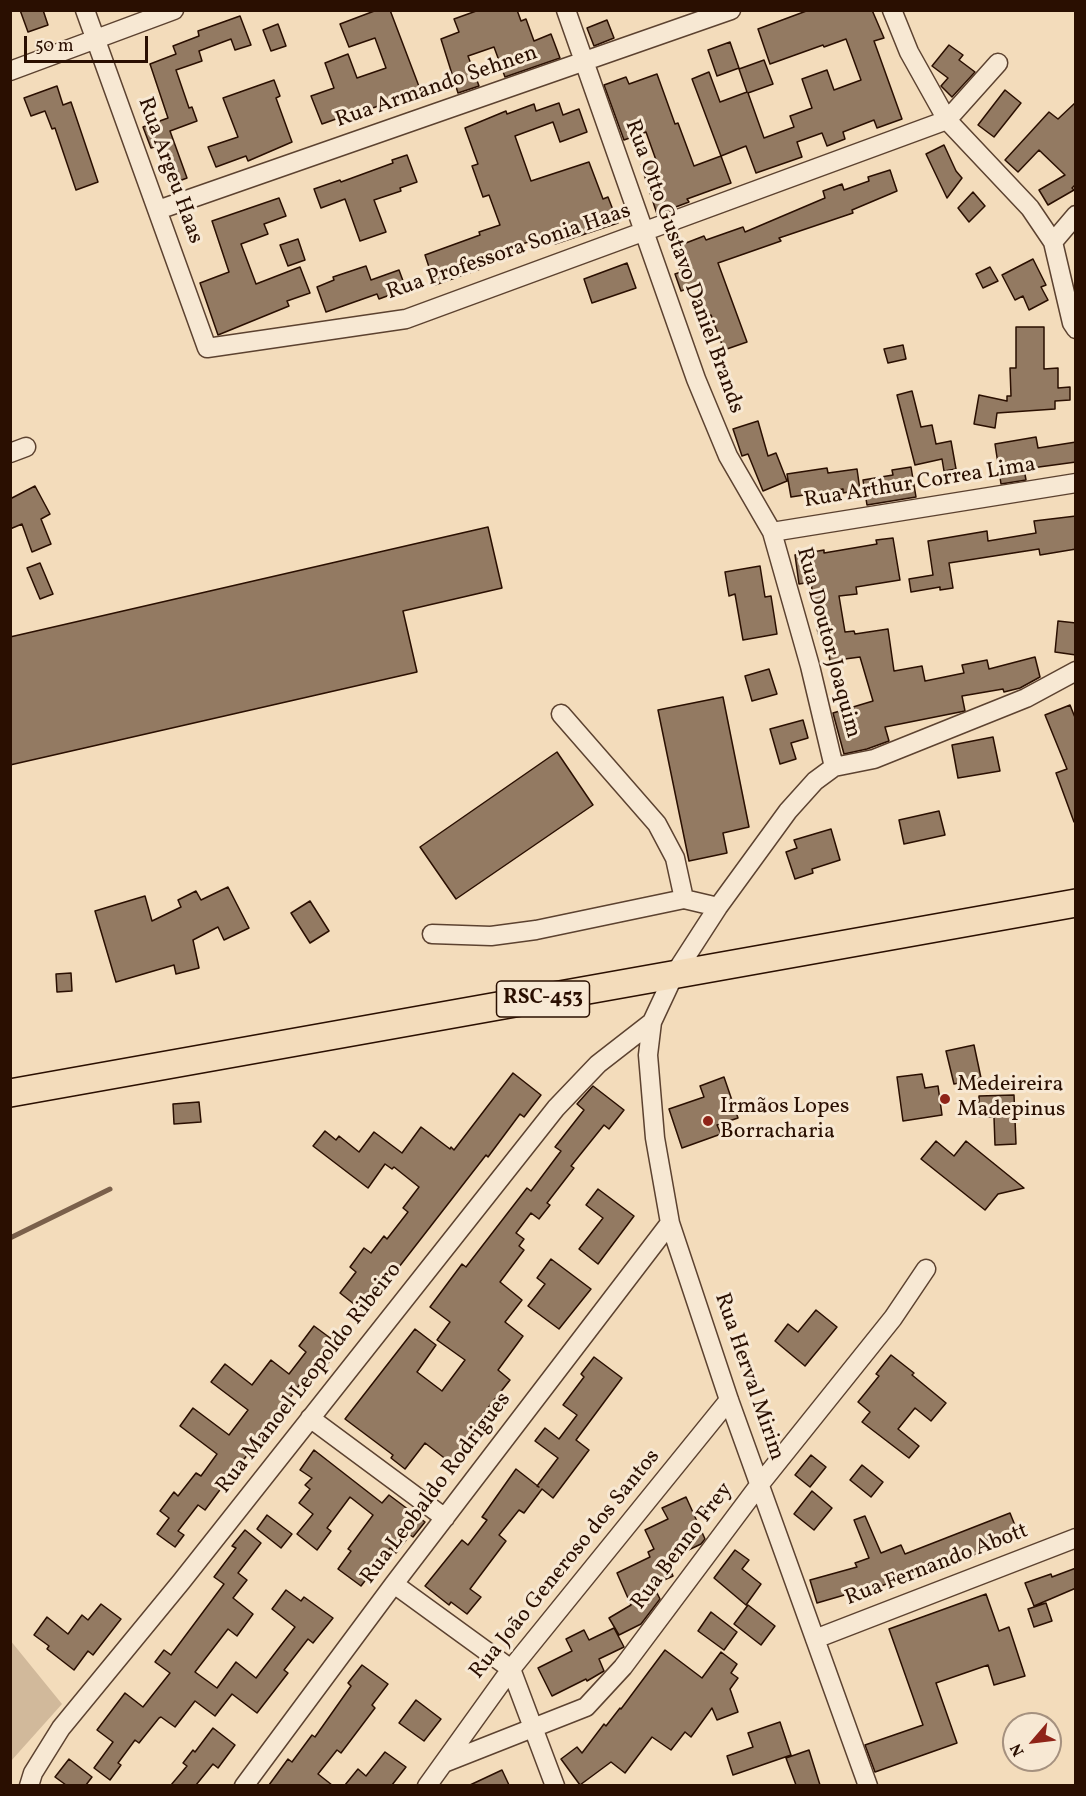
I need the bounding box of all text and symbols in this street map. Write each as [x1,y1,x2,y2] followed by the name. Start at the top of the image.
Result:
[27,24,152,62] scale bar
[35,34,74,59] text: 50 m
[332,41,542,135] street label: Rua Armando Sehnen
[130,94,208,248] street label: Rua Argeu Haas
[618,117,748,417] street label: Rua Otto Gustavo Daniel Brands
[383,199,635,307] street label: Rua Professora Sonia Haas
[802,453,1038,515] street label: Rua Arthur Correa Lima
[789,545,865,741] street label: Rua Doutor Joaquim
[496,981,590,1017] road number: RSC-453
[957,1073,1065,1124] place label: Medeireira Madepinus
[938,1092,952,1106] marker: Medeireira Madepinus
[720,1095,849,1146] place label: Irmãos Lopes Borracharia
[701,1114,715,1128] marker: Irmãos Lopes Borracharia
[212,1258,408,1500] street label: Rua Manoel Leopoldo Ribeiro
[707,1290,789,1464] street label: Rua Herval Mirim
[356,1388,518,1590] street label: Rua Leobaldo Rodrigues
[465,1445,667,1685] street label: Rua João Generoso dos Santos
[627,1478,739,1616] street label: Rua Benno Frey
[842,1519,1032,1613] street label: Rua Fernando Abott
[1002,1712,1062,1772] north arrow
[1005,1739,1030,1760] text: N

